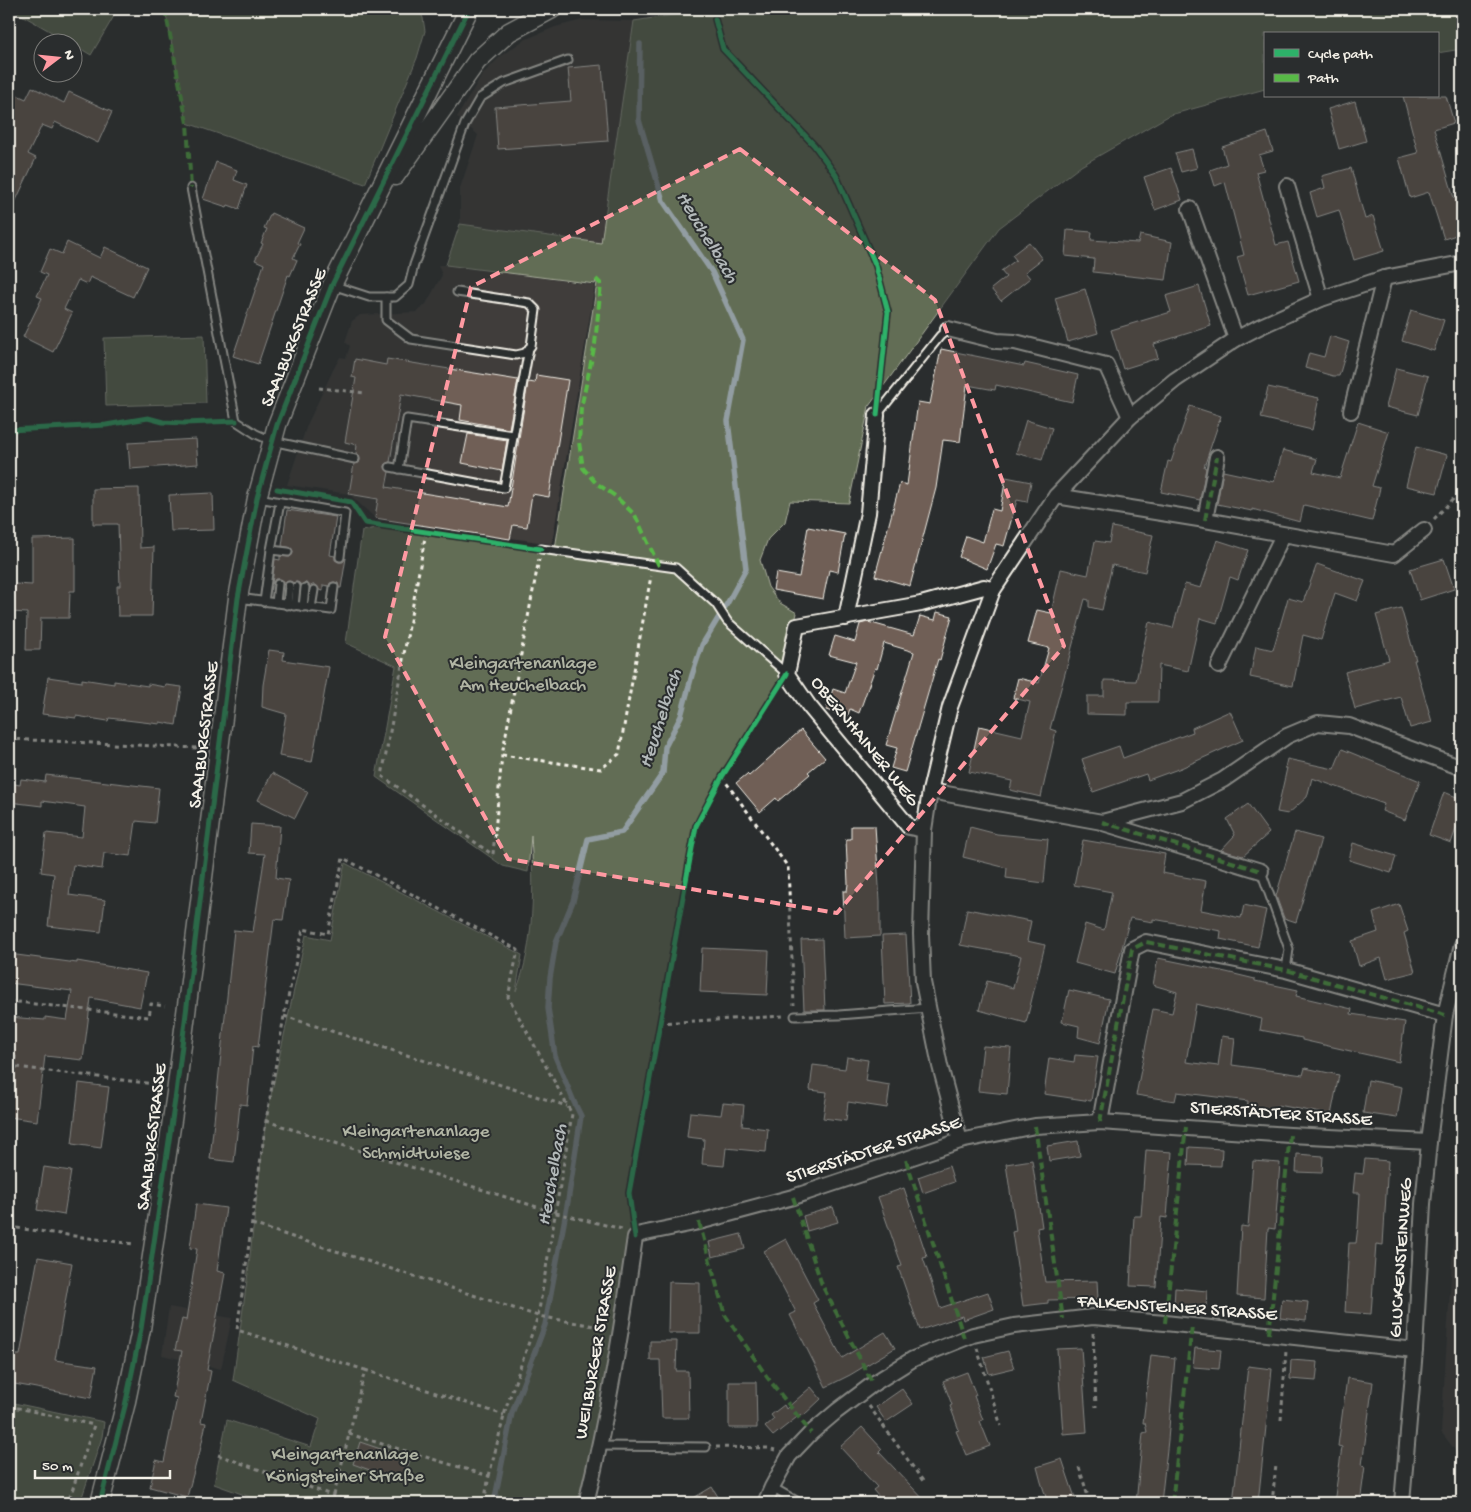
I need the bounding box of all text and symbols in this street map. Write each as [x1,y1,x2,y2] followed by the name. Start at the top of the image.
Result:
[32,32,82,82] north arrow
[1264,32,1438,98] legend
[1308,46,1373,64] text: Cycle path
[59,48,78,62] text: N
[1307,70,1339,88] text: Path
[670,188,742,288] water label: Heuchelbach
[257,264,334,411] street label: SAALBURGSTRASSE
[449,653,597,698] park label: Kleingartenanlage Am Heuchelbach
[185,659,226,810] street label: SAALBURGSTRASSE
[635,666,689,771] water label: Heuchelbach
[805,672,924,812] street label: OBERNHAINER WEG
[133,1061,174,1212] street label: SAALBURGSTRASSE
[1189,1097,1374,1133] street label: STIERSTÄDTER STRASSE
[784,1112,965,1190] street label: STIERSTÄDTER STRASSE
[342,1121,490,1166] park label: Kleingartenanlage Schmidtwiese
[534,1122,574,1228] water label: Heuchelbach
[1385,1176,1419,1339] street label: GLUCKENSTEINWEG
[570,1264,624,1441] street label: WEILBURGER STRASSE
[1075,1290,1279,1328] street label: FALKENSTEINER STRASSE
[266,1444,424,1489] park label: Kleingartenanlage Königsteiner Straße
[35,1447,170,1479] scale bar
[42,1458,73,1476] text: 50 m

